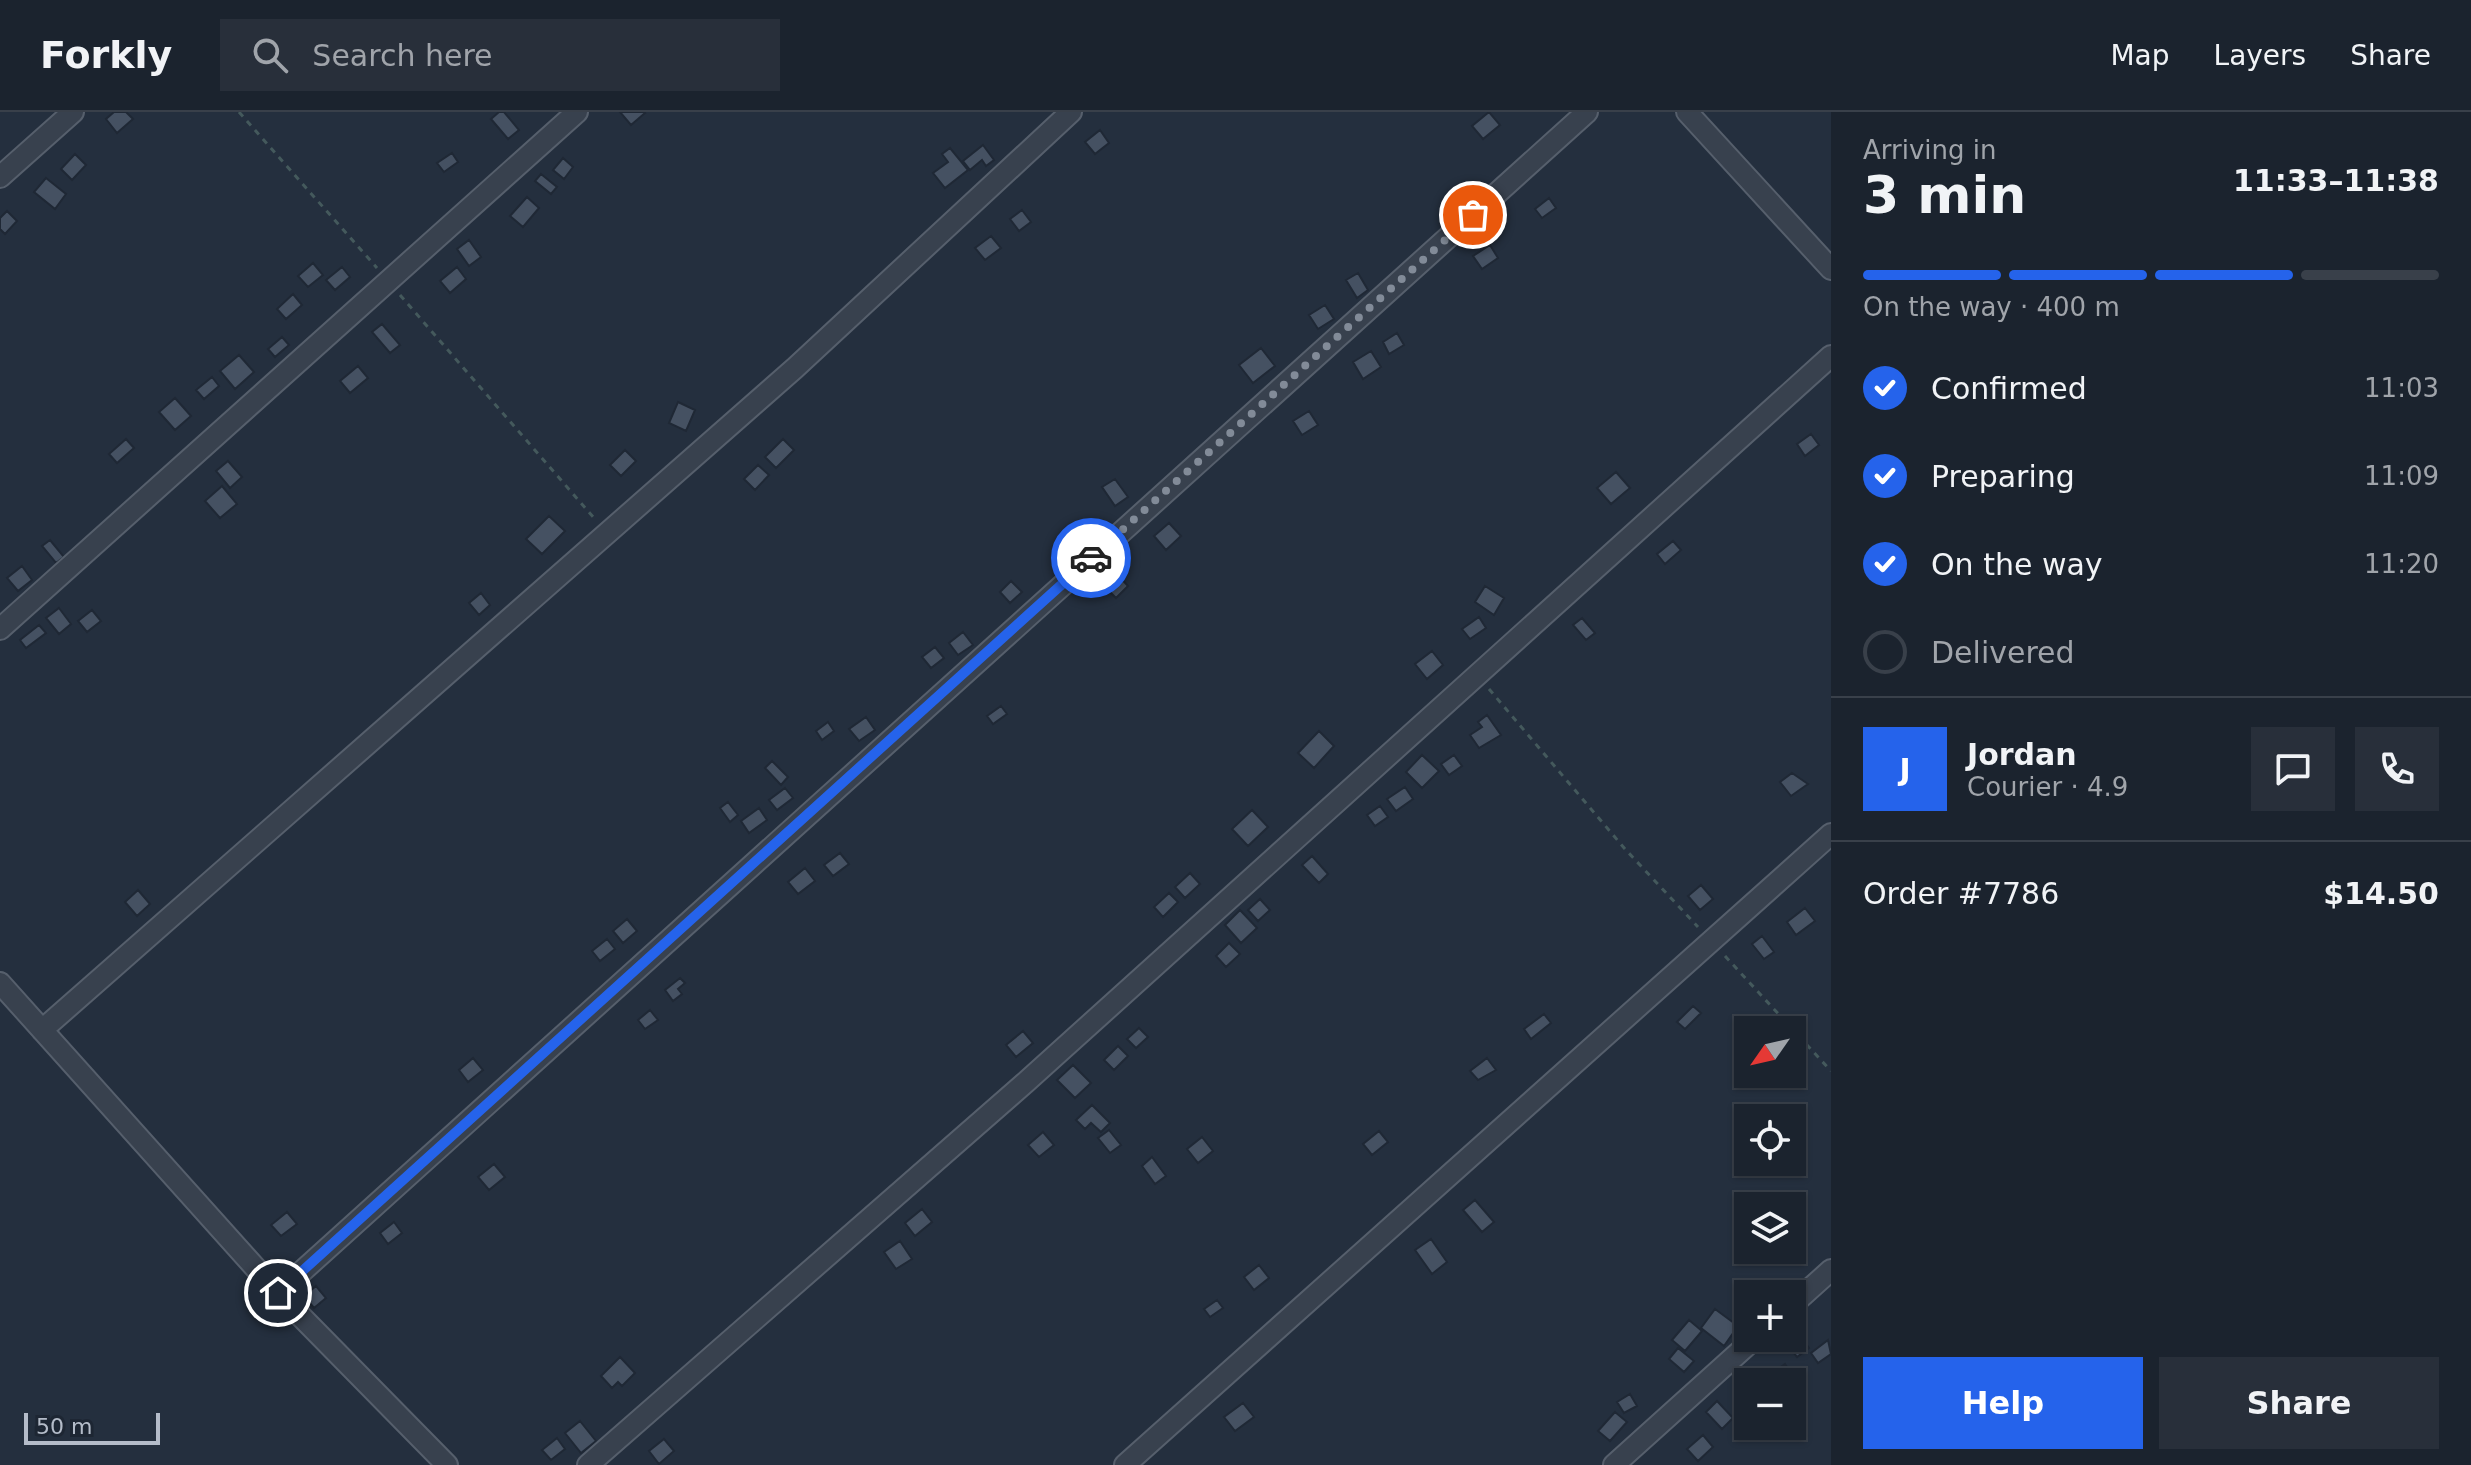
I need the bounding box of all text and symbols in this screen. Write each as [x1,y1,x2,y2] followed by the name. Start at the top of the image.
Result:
[220,19,780,91] search box
[40,33,172,77] text: Forkly
[248,33,292,77] icon: search
[312,38,493,73] text: Search here
[2110,39,2170,72] text: Map
[2214,39,2306,72] text: Layers
[2350,39,2431,72] text: Share
[1863,135,1997,165] text: Arriving in
[2233,163,2439,198] text: 11:33–11:38
[1863,165,2026,225] text: 3 min
[1439,181,1507,249] pin
[1451,193,1495,237] icon: bag
[1863,292,2120,322] text: On the way · 400 m
[1863,366,1907,410] icon: check
[1931,371,2087,406] text: Confirmed
[2364,373,2439,403] text: 11:03
[1863,454,1907,498] icon: check
[1931,459,2075,494] text: Preparing
[2364,461,2439,491] text: 11:09
[1051,518,1131,598] courier
[1069,536,1113,580] icon: car
[1863,542,1907,586] icon: check
[1931,547,2103,582] text: On the way
[2364,549,2439,579] text: 11:20
[1931,635,2075,670] text: Delivered
[2251,727,2335,811] button: chat
[2355,727,2439,811] button: phone
[1967,737,2077,772] text: Jordan
[1899,752,1911,787] text: J
[1967,772,2128,802] text: Courier · 4.9
[1863,876,2059,911] text: Order #7786
[2323,876,2439,911] text: $14.50
[1734,1016,1806,1088] north arrow
[1734,1016,1806,1440] map controls
[1734,1104,1806,1176] button: locate
[1734,1192,1806,1264] button: layers
[244,1259,312,1327] pin
[256,1271,300,1315] icon: home
[1734,1280,1806,1352] button: +
[1863,1357,2143,1449] button: Help
[2159,1357,2439,1449] button: Share
[1734,1368,1806,1440] button: −
[24,1409,160,1445] scale bar
[36,1414,92,1439] text: 50 m

